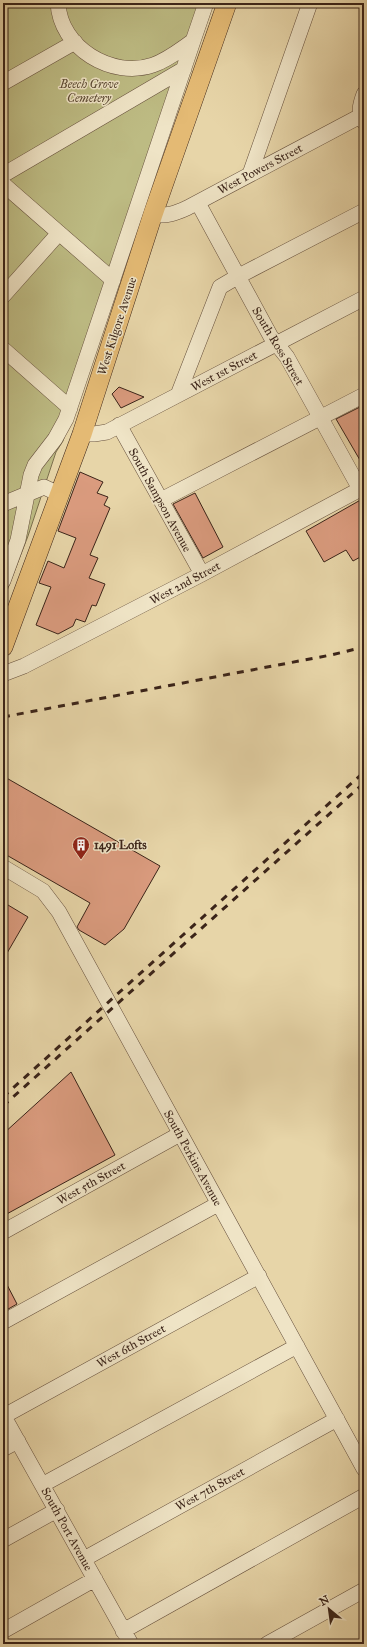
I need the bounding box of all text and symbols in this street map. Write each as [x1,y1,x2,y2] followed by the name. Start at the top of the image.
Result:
[59,77,119,105] park label: Beech Grove Cemetery
[215,140,305,197] street label: West Powers Street
[95,275,140,377] street label: West Kilgore Avenue
[249,304,307,388] street label: South Ross Street
[189,347,260,394] street label: West 1st Street
[126,446,194,554] street label: South Sampson Avenue
[147,558,223,607] street label: West 2nd Street
[71,835,91,860] building icon: 1491 Lofts
[94,838,147,853] place label: 1491 Lofts
[161,1108,225,1208] street label: South Perkins Avenue
[54,1158,128,1208] street label: West 5th Street
[94,1321,169,1371] street label: West 6th Street
[173,1464,248,1514] street label: West 7th Street
[38,1485,96,1573] street label: South Port Avenue
[309,1589,349,1629] north arrow
[317,1592,332,1609] text: N

